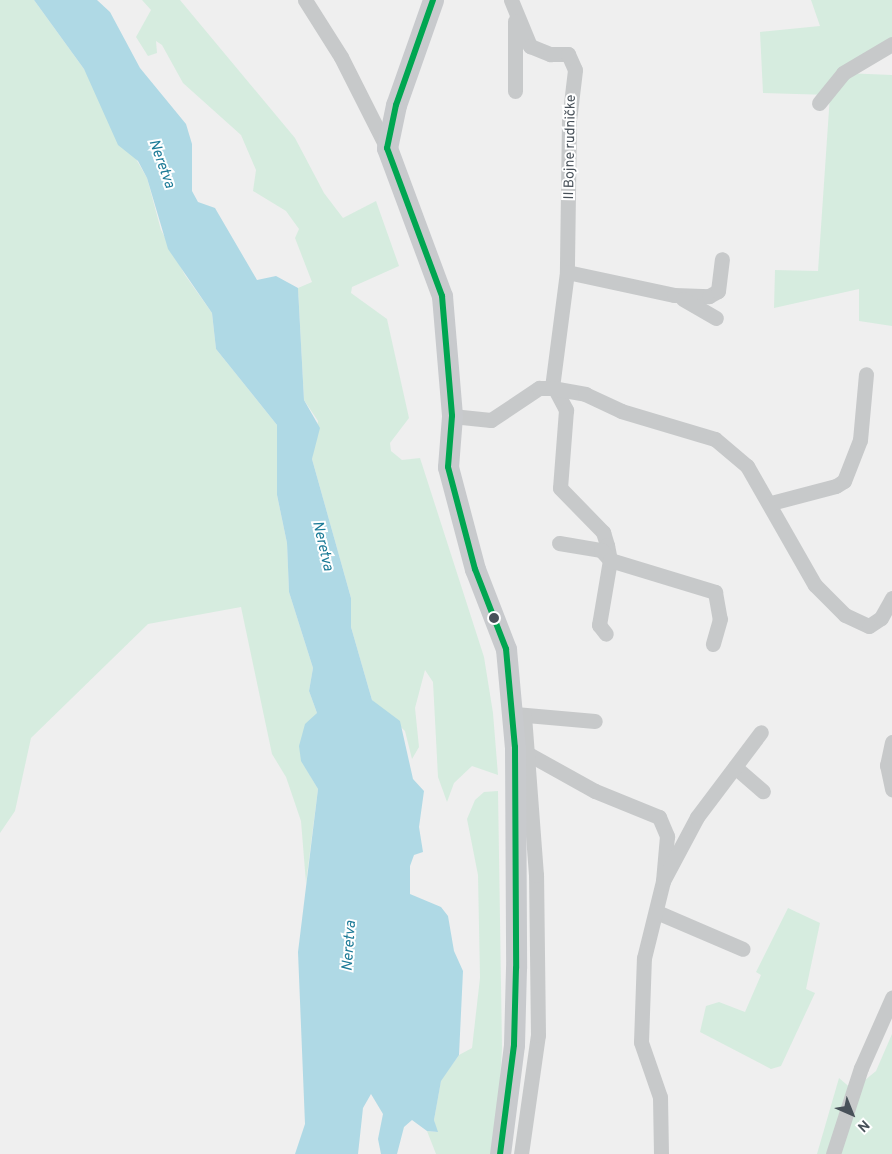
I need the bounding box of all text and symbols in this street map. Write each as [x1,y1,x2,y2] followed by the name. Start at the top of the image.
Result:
[562,95,580,199] street label: II Bojne rudničke
[144,137,178,191] water label: Neretva
[308,519,336,573] water label: Neretva
[489,613,499,623] unlabelled marker
[339,920,361,972] water label: Neretva
[827,1089,877,1139] north arrow
[853,1116,872,1135] text: N

